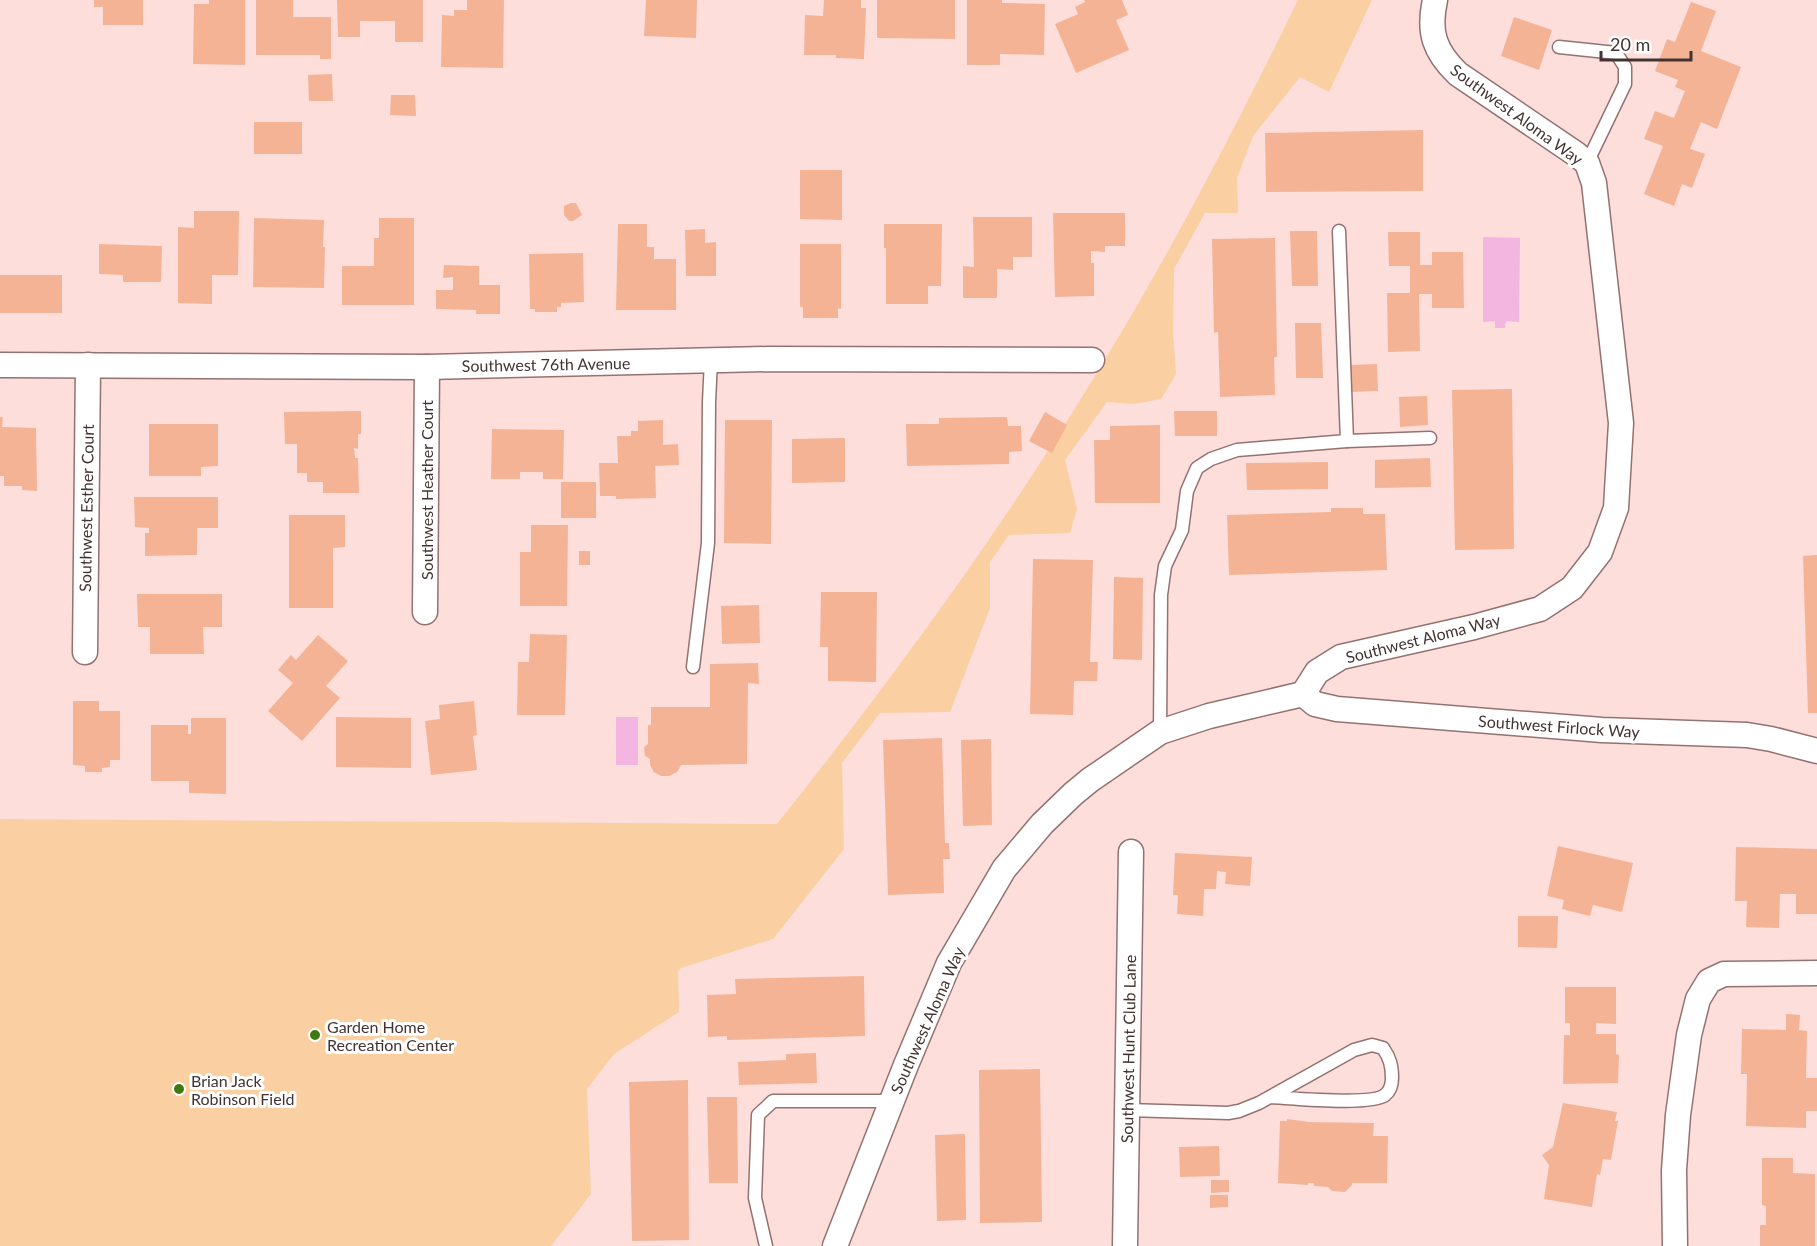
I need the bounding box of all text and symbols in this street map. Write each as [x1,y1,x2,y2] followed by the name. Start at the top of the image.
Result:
[1601,24,1691,62] scale bar
[1610,33,1650,55] text: 20 m
[1447,60,1587,169] street label: Southwest Aloma Way
[462,353,630,375] street label: Southwest 76th Avenue
[417,400,436,580] street label: Southwest Heather Court
[75,424,97,592] street label: Southwest Esther Court
[1344,609,1503,666] street label: Southwest Aloma Way
[1478,711,1641,741] street label: Southwest Firlock Way
[886,943,968,1096] street label: Southwest Aloma Way
[1117,955,1139,1143] street label: Southwest Hunt Club Lane
[327,1017,454,1054] place label: Garden Home Recreation Center
[308,1028,322,1042] marker: Garden Home Recreation Center
[191,1071,294,1108] place label: Brian Jack Robinson Field
[172,1082,186,1096] marker: Brian Jack Robinson Field

